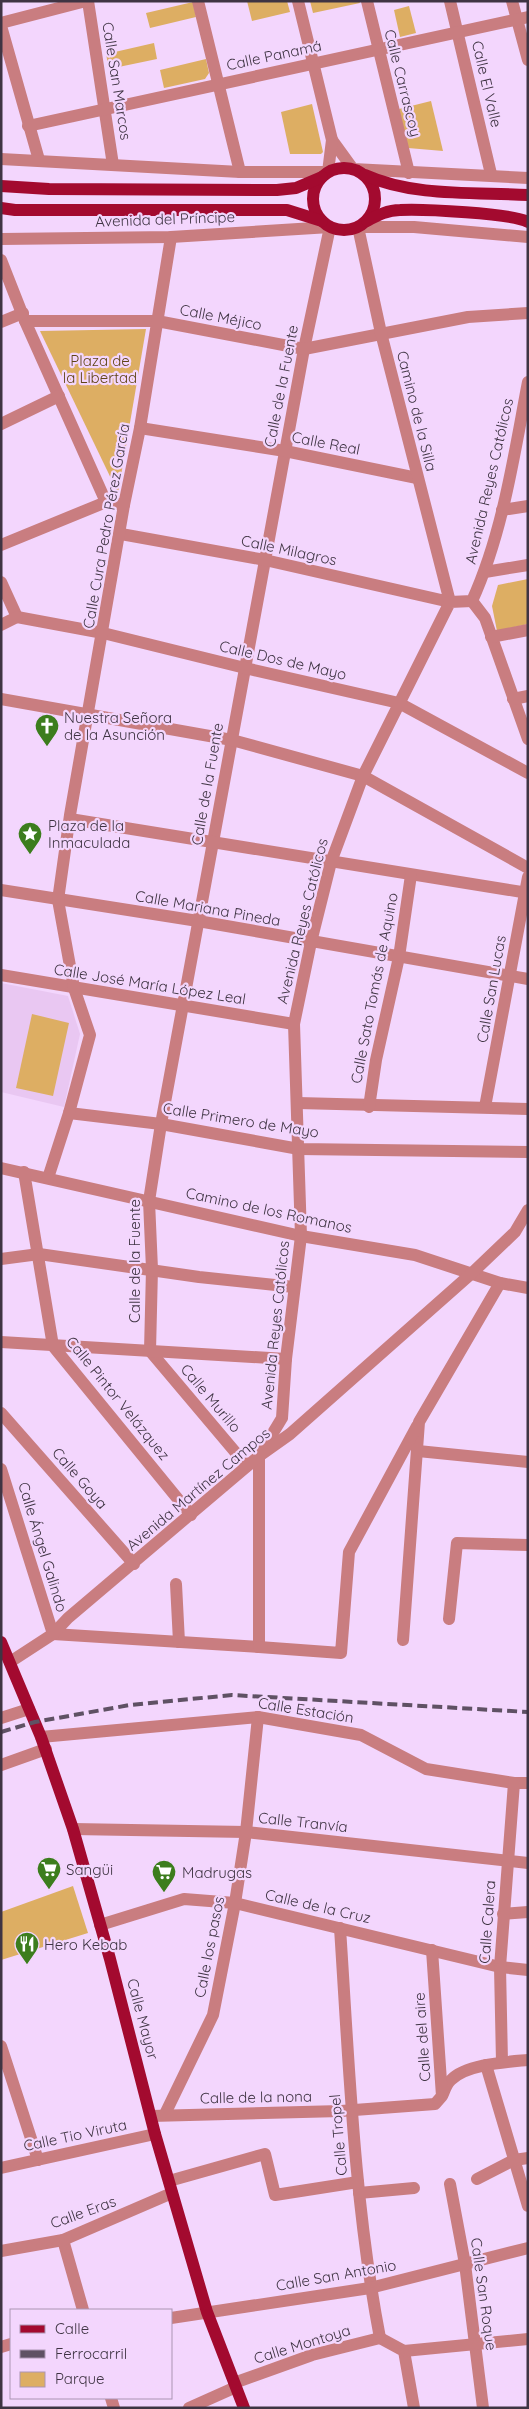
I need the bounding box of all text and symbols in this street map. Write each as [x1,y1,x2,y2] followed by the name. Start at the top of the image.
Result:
[98,21,136,141] street label: Calle San Marcos
[380,27,426,139] street label: Calle Carrascoy
[225,36,323,74] street label: Calle Panamá
[468,39,506,129] street label: Calle El Valle
[95,207,235,231] street label: Avenida del Príncipe
[178,300,264,334] street label: Calle Méjico
[260,323,302,449] street label: Calle de la Fuente
[393,349,441,473] street label: Camino de la Silla
[63,351,137,387] park label: Plaza de la Libertad
[461,396,517,566] street label: Avenida Reyes Católicos
[79,422,133,630] street label: Calle Cura Pedro Pérez García
[290,427,362,459] street label: Calle Real
[239,531,339,569] street label: Calle Milagros
[218,636,348,684] street label: Calle Dos de Mayo
[64,708,172,744] place label: Nuestra Señora de la Asunción
[34,713,60,747] church icon: Nuestra Señora de la Asunción
[187,721,227,847] street label: Calle de la Fuente
[48,816,130,852] place label: Plaza de la Inmaculada
[17,821,43,855] place icon: Plaza de la Inmaculada
[272,836,332,1006] street label: Avenida Reyes Católicos
[134,886,282,930] street label: Calle Mariana Pineda
[346,891,402,1085] street label: Calle Sato Tomás de Aquino
[472,934,510,1044] street label: Calle San Lucas
[53,959,247,1009] street label: Calle José María López Leal
[162,1098,320,1142] street label: Calle Primero de Mayo
[184,1183,354,1237] street label: Camino de los Romanos
[125,1199,144,1323] street label: Calle de la Fuente
[257,1240,293,1410] street label: Avenida Reyes Católicos
[62,1332,174,1464] street label: Calle Pintor Velázquez
[177,1360,245,1436] street label: Calle Murillo
[122,1423,274,1555] street label: Avenida Martínez Campos
[48,1443,112,1513] street label: Calle Goya
[14,1480,72,1614] street label: Calle Ángel Galindo
[257,1693,355,1727] street label: Calle Estación
[257,1808,349,1836] street label: Calle Tranvía
[36,1856,62,1890] supermarket icon: Sangüi
[151,1859,177,1893] supermarket icon: Madrugas
[66,1860,113,1879] place label: Sangüi
[182,1863,252,1882] place label: Madrugas
[475,1880,499,1964] street label: Calle Calera
[263,1885,373,1927] street label: Calle de la Cruz
[190,1895,228,1999] street label: Calle los pasos
[14,1931,40,1965] restaurant icon: Hero Kebab
[44,1935,127,1954] place label: Hero Kebab
[123,1976,163,2062] street label: Calle Mayor
[409,1992,435,2082] street label: Calle del aire
[200,2087,312,2107] street label: Calle de la nona
[325,2093,351,2177] street label: Calle Tropel
[22,2115,128,2155] street label: Calle Tio Viruta
[48,2191,118,2233] street label: Calle Eras
[467,2236,501,2352] street label: Calle San Roque
[274,2255,398,2295] street label: Calle San Antonio
[10,2309,172,2399] legend
[55,2319,89,2338] text: Calle
[251,2320,353,2368] street label: Calle Montoya
[55,2344,127,2363] text: Ferrocarril
[55,2369,105,2388] text: Parque

